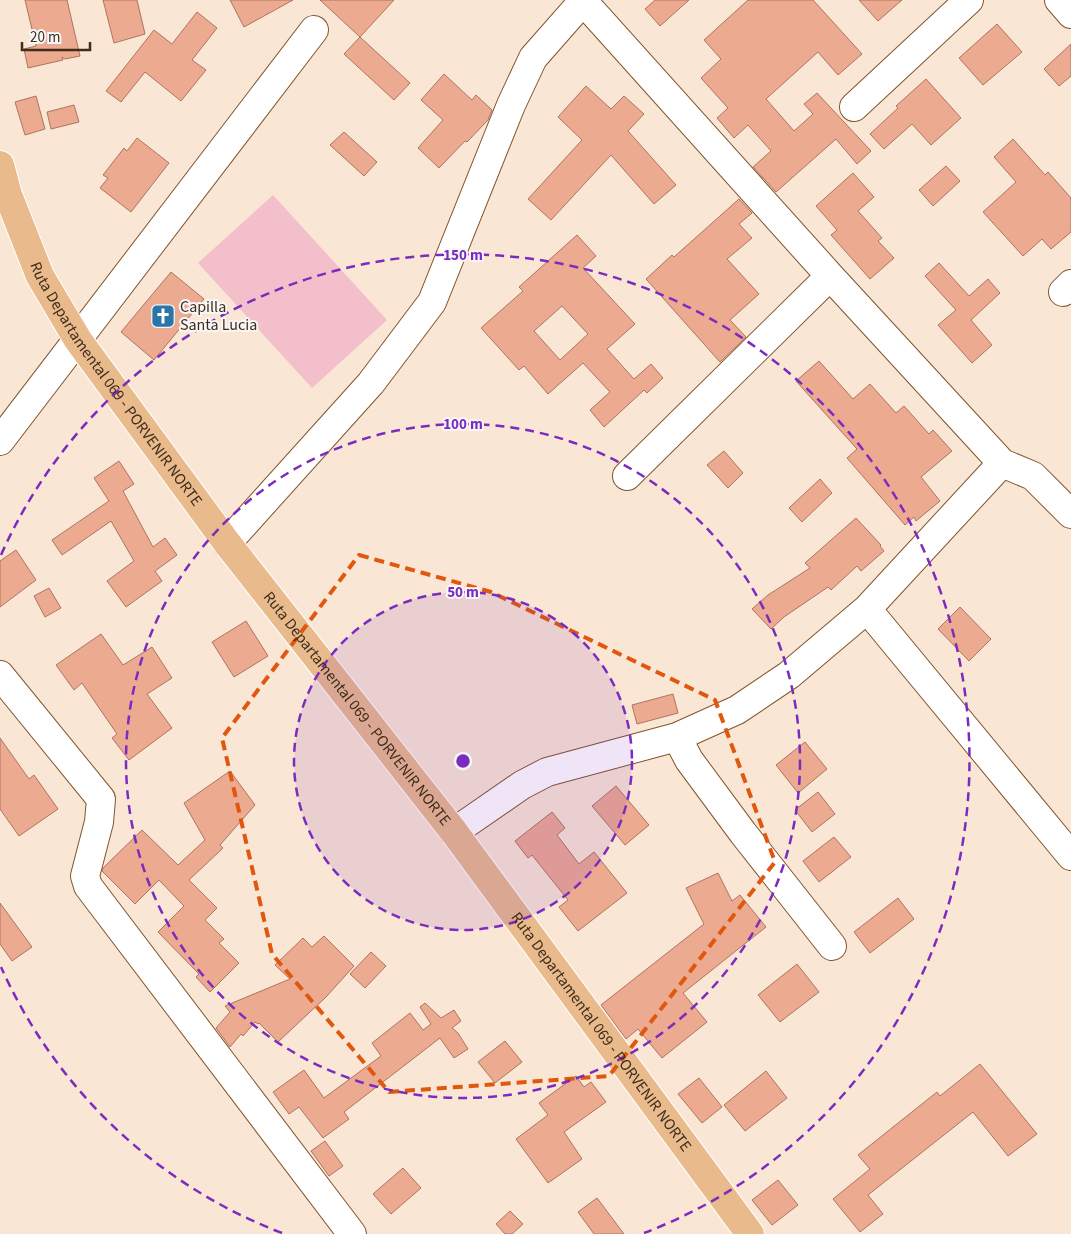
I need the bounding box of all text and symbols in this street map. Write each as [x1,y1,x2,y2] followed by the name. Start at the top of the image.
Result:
[22,20,90,52] scale bar
[30,27,60,48] text: 20 m
[443,245,483,266] text: 150 m
[24,259,207,511] street label: Ruta Departamental 069 - PORVENIR NORTE
[180,296,257,336] place label: Capilla Santa Lucia
[150,303,176,329] church icon: Capilla Santa Lucia
[443,414,483,435] text: 100 m
[447,582,479,603] text: 50 m
[258,587,456,830] street label: Ruta Departamental 069 - PORVENIR NORTE
[454,752,472,770] centre of rings
[506,908,697,1156] street label: Ruta Departamental 069 - PORVENIR NORTE

